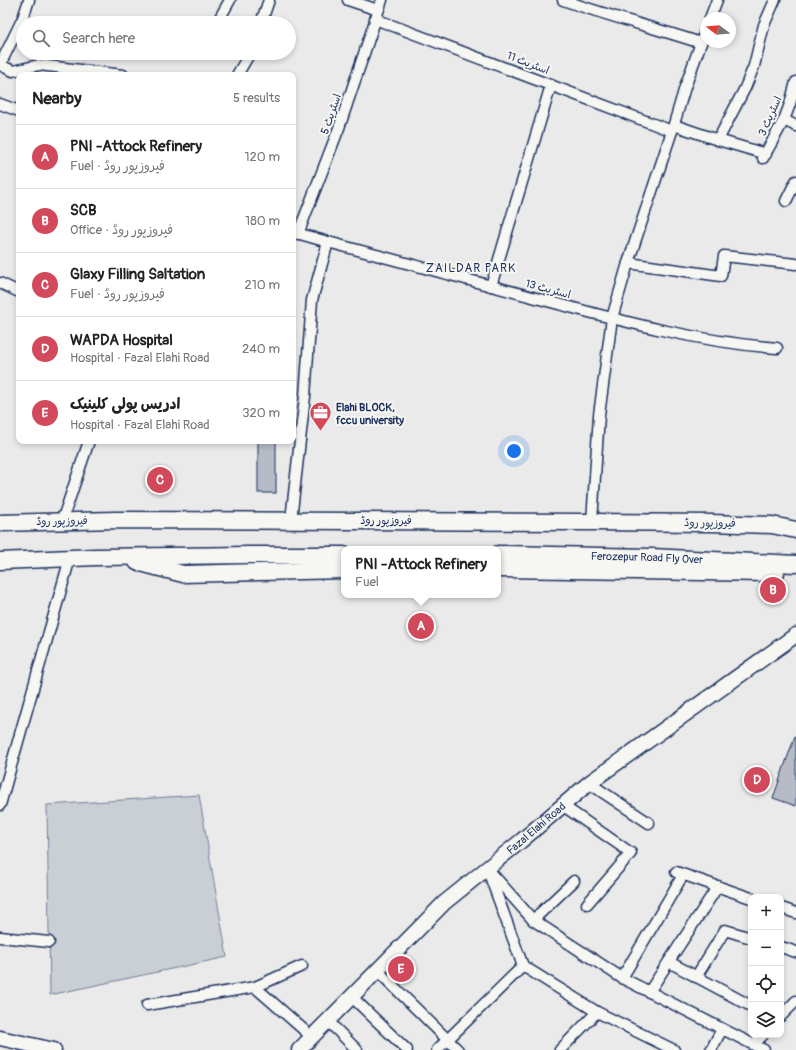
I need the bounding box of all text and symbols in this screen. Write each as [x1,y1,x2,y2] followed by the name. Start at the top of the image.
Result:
[700,12,736,48] north arrow
[16,16,296,60] search box
[30,27,52,49] icon: search
[62,29,135,48] text: Search here
[505,49,551,77] street label: اسٹریٹ 11
[32,88,81,109] text: Nearby
[233,90,280,106] text: 5 results
[318,92,344,136] street label: اسٹریٹ 5
[756,94,784,138] street label: اسٹریٹ 3
[70,137,202,156] text: PNI -Attock Refinery
[41,149,49,165] text: A
[244,149,280,165] text: 120 m
[70,158,165,174] text: Fuel · فیروزپور روڈ
[70,201,97,220] text: SCB
[41,213,49,229] text: B
[245,213,280,229] text: 180 m
[70,222,173,238] text: Office · فیروزپور روڈ
[426,261,516,276] district label: ZAILDAR PARK
[70,265,205,284] text: Glaxy Filling Saltation
[41,277,49,293] text: C
[244,277,280,293] text: 210 m
[524,277,572,301] street label: اسٹریٹ 13
[70,286,165,302] text: Fuel · فیروزپور روڈ
[70,331,173,350] text: WAPDA Hospital
[41,341,49,357] text: D
[242,341,280,357] text: 240 m
[70,350,210,366] text: Hospital · Fazal Elahi Road
[70,395,180,414] text: ادریس پولی کلینیک
[308,400,334,433] office icon: Elahi BLOCK, fccu university
[336,401,404,427] place label: Elahi BLOCK, fccu university
[42,405,48,421] text: E
[242,405,280,421] text: 320 m
[70,417,210,433] text: Hospital · Fazal Elahi Road
[504,441,524,461] your location
[147,465,173,495] pin: C
[36,514,88,529] street label: فیروزپور روڈ
[360,514,412,528] street label: فیروزپور روڈ
[684,516,736,531] street label: فیروزپور روڈ
[341,546,501,598] popup
[591,549,704,566] street label: Ferozepur Road Fly Over
[355,555,487,574] text: PNI -Attock Refinery
[355,574,379,590] text: Fuel
[760,575,786,605] pin: B
[408,611,434,641] pin: A
[744,765,770,795] pin: D
[504,800,568,857] street label: Fazal Elahi Road
[748,894,784,1038] map controls
[748,894,784,930] button: +
[748,930,784,966] button: −
[388,954,414,984] pin: E
[748,966,784,1002] button: locate
[748,1002,784,1038] button: layers

